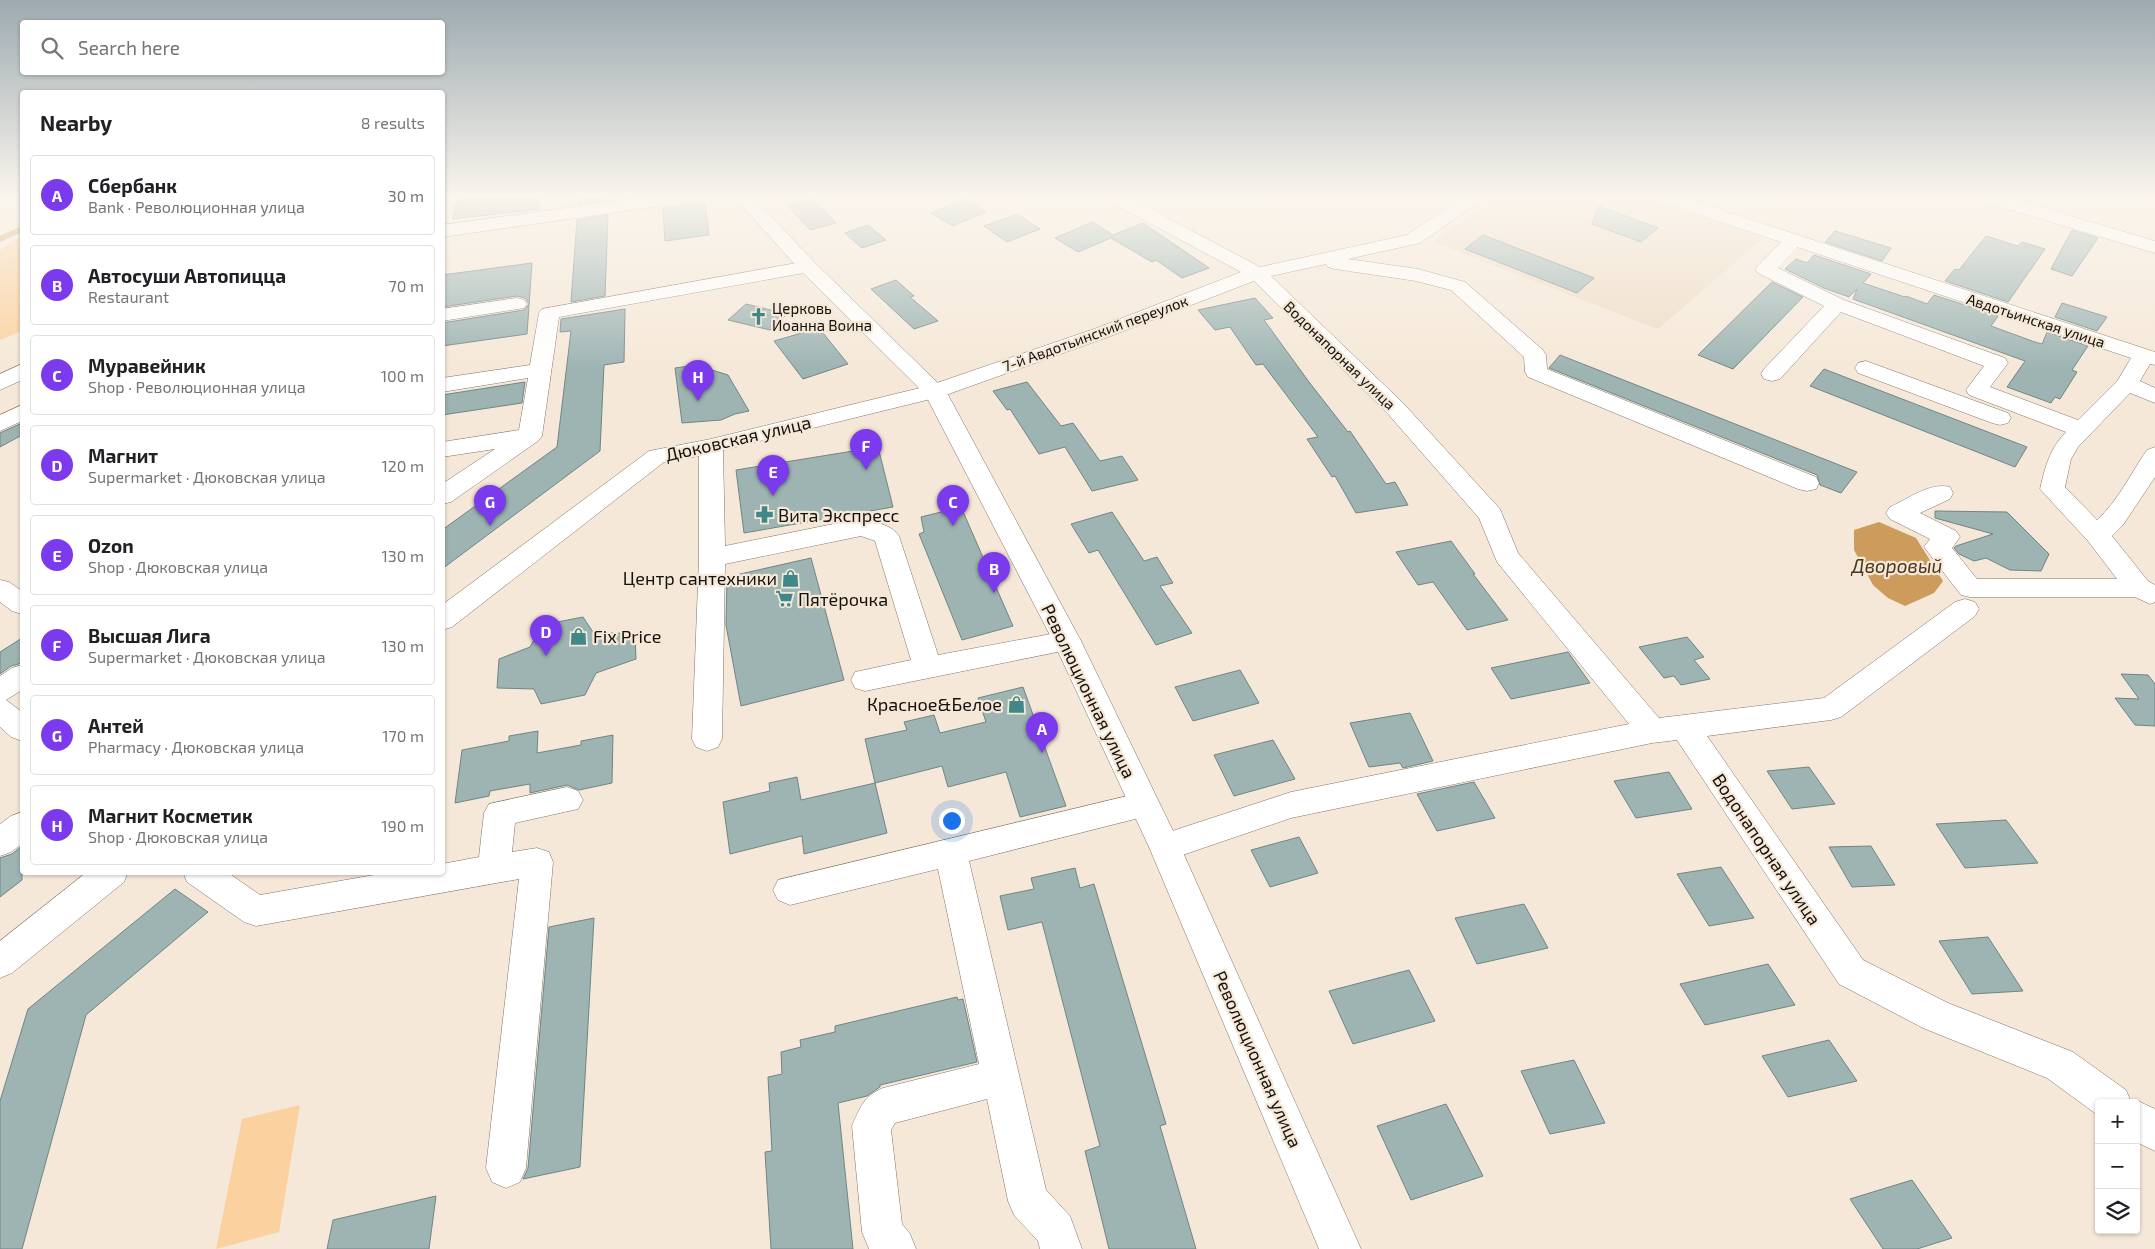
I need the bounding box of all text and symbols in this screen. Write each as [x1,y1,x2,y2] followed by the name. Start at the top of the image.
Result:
[20,20,445,75] search box
[38,34,66,62] icon: search
[78,36,180,59] text: Search here
[40,110,112,135] text: Nearby
[361,113,425,132] text: 8 results
[88,174,177,197] text: Сбербанк
[52,186,62,205] text: A
[388,186,424,205] text: 30 m
[88,197,305,216] text: Bank · Революционная улица
[88,264,286,287] text: Автосуши Автопицца
[52,276,62,295] text: B
[389,276,424,295] text: 70 m
[88,287,169,306] text: Restaurant
[1964,289,2107,352] street label: Авдотьинская улица
[1000,291,1191,376] street label: 7-й Авдотьинский переулок
[1280,297,1400,414] street label: Водонапорная улица
[772,299,872,334] place label: Церковь Иоанна Воина
[748,307,768,327] church icon: Церковь Иоанна Воина
[88,354,206,377] text: Муравейник
[682,360,714,401] pin: H
[52,366,62,385] text: C
[381,366,424,385] text: 100 m
[88,377,306,396] text: Shop · Революционная улица
[663,411,813,465] street label: Дюковская улица
[850,429,882,470] pin: F
[88,444,158,467] text: Магнит
[757,455,789,496] pin: E
[52,456,62,475] text: D
[381,456,424,475] text: 120 m
[88,467,326,486] text: Supermarket · Дюковская улица
[474,485,506,526] pin: G
[937,485,969,526] pin: C
[778,504,900,526] place label: Вита Экспресс
[754,505,774,525] pharmacy icon: Вита Экспресс
[88,534,134,557] text: Ozon
[52,546,62,565] text: E
[382,546,424,565] text: 130 m
[978,552,1010,593] pin: B
[1851,554,1942,577] water label: Дворовый
[88,557,268,576] text: Shop · Дюковская улица
[623,567,777,589] place label: Центр сантехники
[781,568,801,588] shop icon: Центр сантехники
[798,588,888,610] place label: Пятёрочка
[774,589,794,609] supermarket icon: Пятёрочка
[1037,600,1141,782] street label: Революционная улица
[530,615,562,656] pin: D
[88,624,211,647] text: Высшая Лига
[593,625,661,647] place label: Fix Price
[569,626,589,646] shop icon: Fix Price
[53,636,61,655] text: F
[382,636,424,655] text: 130 m
[88,647,326,666] text: Supermarket · Дюковская улица
[867,693,1002,715] place label: Красное&Белое
[1006,694,1026,714] shop icon: Красное&Белое
[1026,712,1058,753] pin: A
[88,714,144,737] text: Антей
[52,726,62,745] text: G
[382,726,424,745] text: 170 m
[88,737,304,756] text: Pharmacy · Дюковская улица
[1708,769,1826,929] street label: Водонапорная улица
[88,804,253,827] text: Магнит Косметик
[939,808,965,834] your location
[51,816,63,835] text: H
[381,816,424,835] text: 190 m
[88,827,268,846] text: Shop · Дюковская улица
[1209,967,1307,1151] street label: Революционная улица
[2095,1099,2140,1234] map controls
[2095,1099,2140,1144] button: +
[2095,1144,2140,1189] button: −
[2095,1189,2140,1234] button: layers

